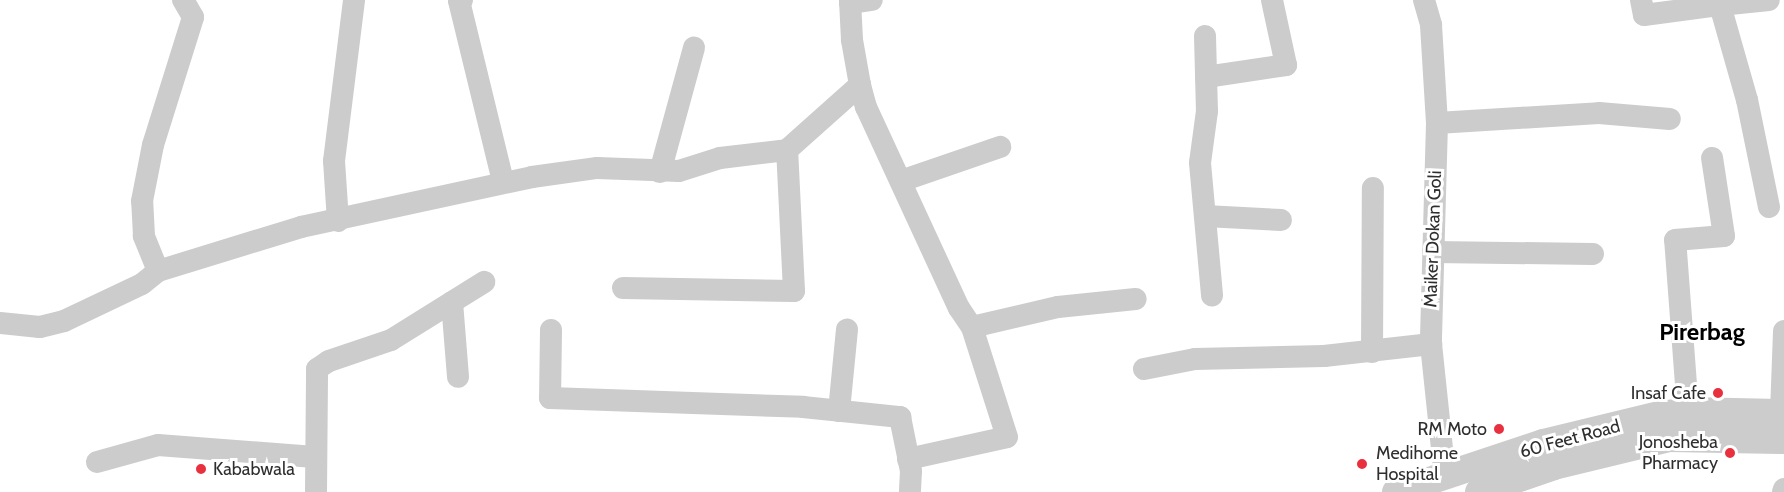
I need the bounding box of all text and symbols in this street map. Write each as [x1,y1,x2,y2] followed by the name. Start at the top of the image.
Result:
[1420,170,1446,308] street label: Maiker Dokan Goli
[1659,318,1745,346] district label: Pirerbag
[1631,382,1706,404] place label: Insaf Cafe
[1711,386,1725,400] marker: Insaf Cafe
[1517,415,1623,463] street label: 60 Feet Road
[1417,418,1487,440] place label: RM Moto
[1492,422,1506,436] marker: RM Moto
[1639,432,1718,474] place label: Jonosheba Pharmacy
[1376,443,1458,486] place label: Medihome Hospital
[1723,446,1737,460] marker: Jonosheba Pharmacy
[1353,455,1371,473] marker: Medihome Hospital
[213,458,295,480] place label: Kababwala
[194,462,208,476] marker: Kababwala

